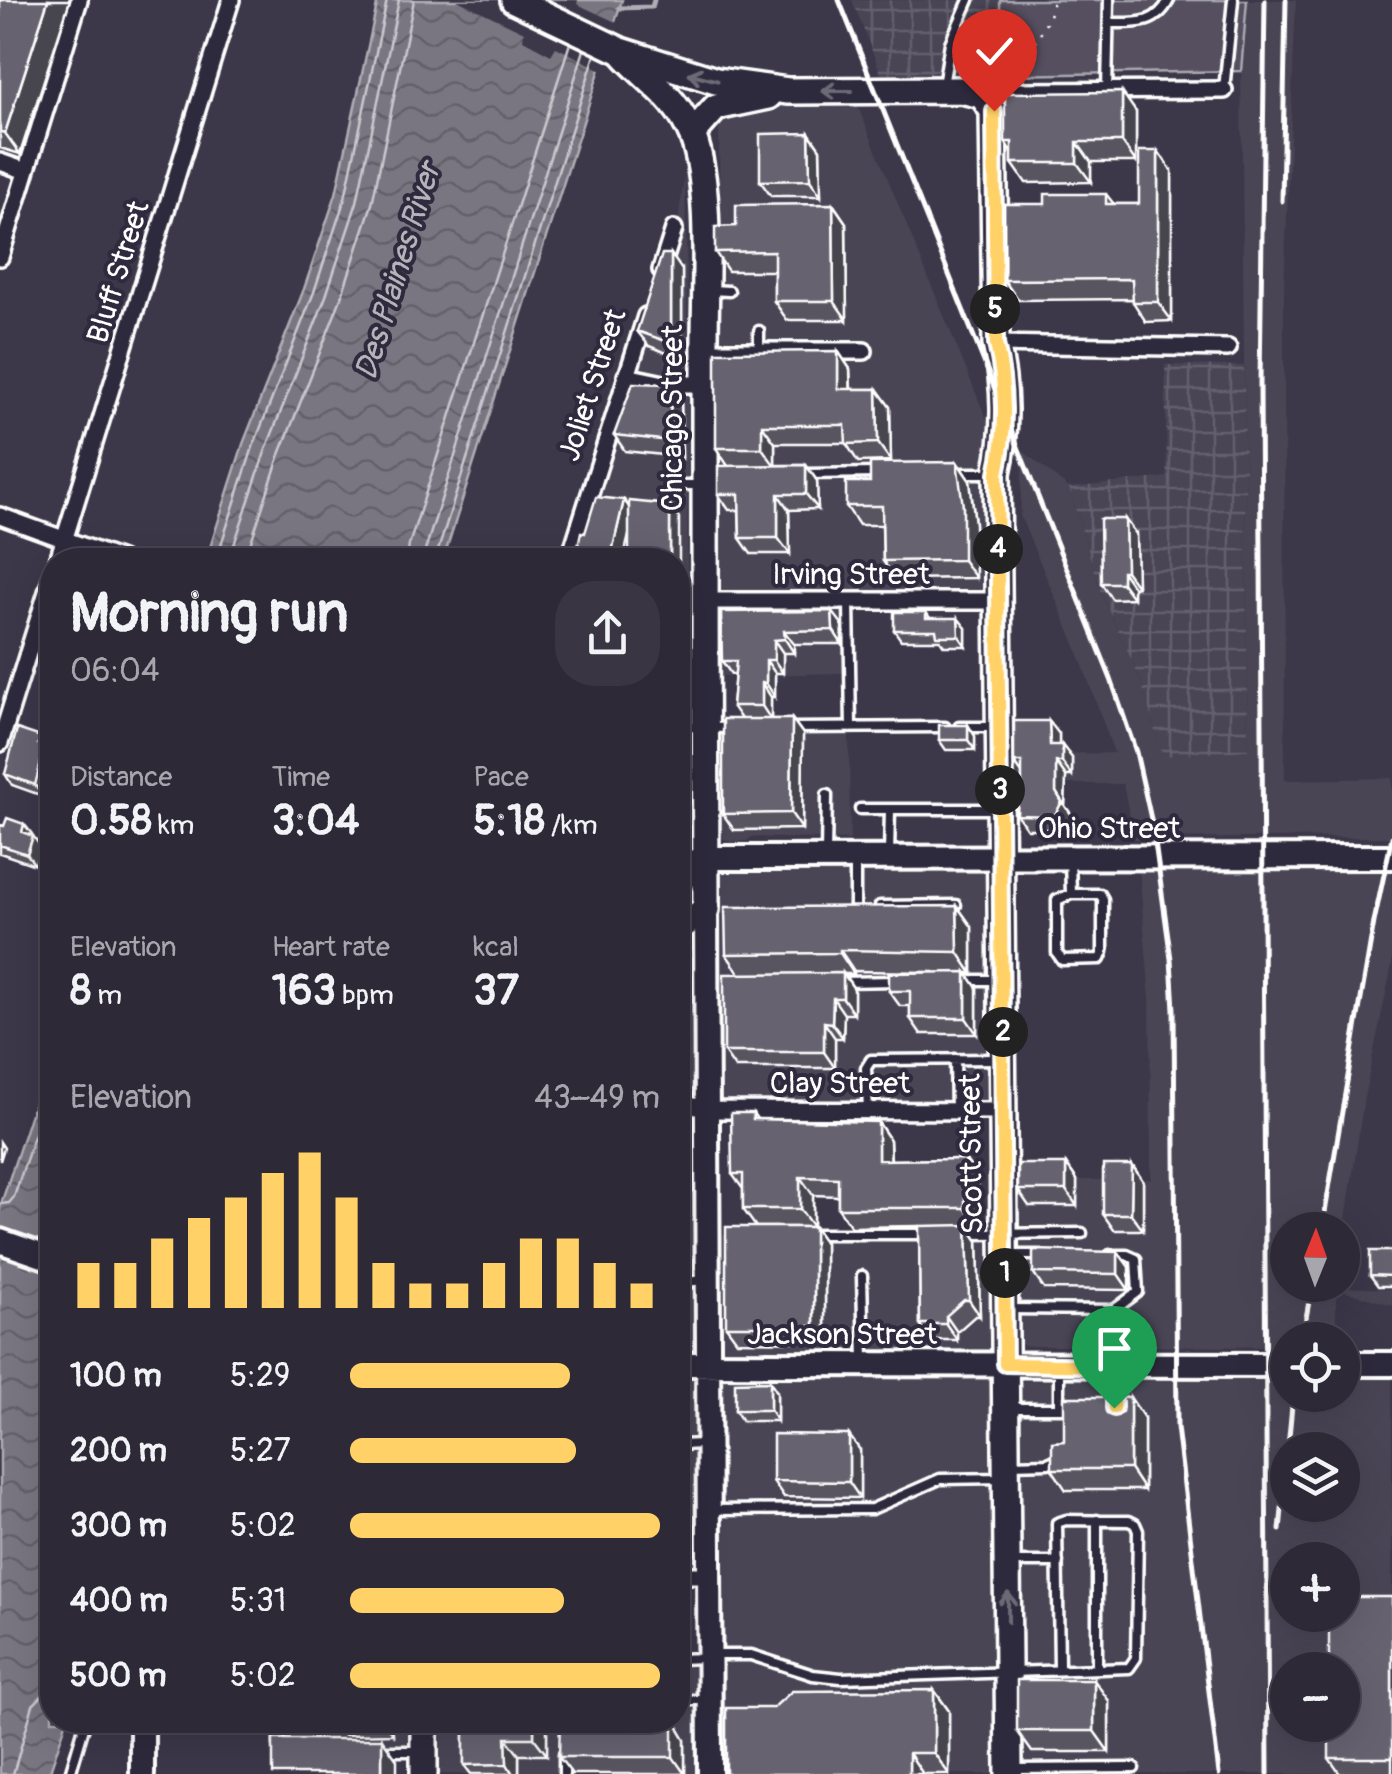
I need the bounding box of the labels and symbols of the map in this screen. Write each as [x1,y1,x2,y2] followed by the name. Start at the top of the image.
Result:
[952,9,1037,112] pin
[688,67,720,85] one-way arrow
[822,82,854,100] one-way arrow
[346,155,451,385] water label: Des Plaines River
[79,196,158,348] street label: Bluff Street
[970,284,1020,334] pin: 5
[551,304,635,466] street label: Joliet Street
[654,324,691,511] street label: Chicago Street
[973,524,1023,574] pin: 4
[772,556,931,593] street label: Irving Street
[975,765,1025,815] pin: 3
[1038,810,1181,847] street label: Ohio Street
[978,1007,1028,1057] pin: 2
[770,1065,911,1102] street label: Clay Street
[952,1072,991,1235] street label: Scott Street
[1270,1212,1360,1302] north arrow
[980,1248,1030,1298] pin: 1
[1072,1306,1157,1409] pin
[747,1316,938,1353] street label: Jackson Street
[998,1591,1017,1623] one-way arrow

